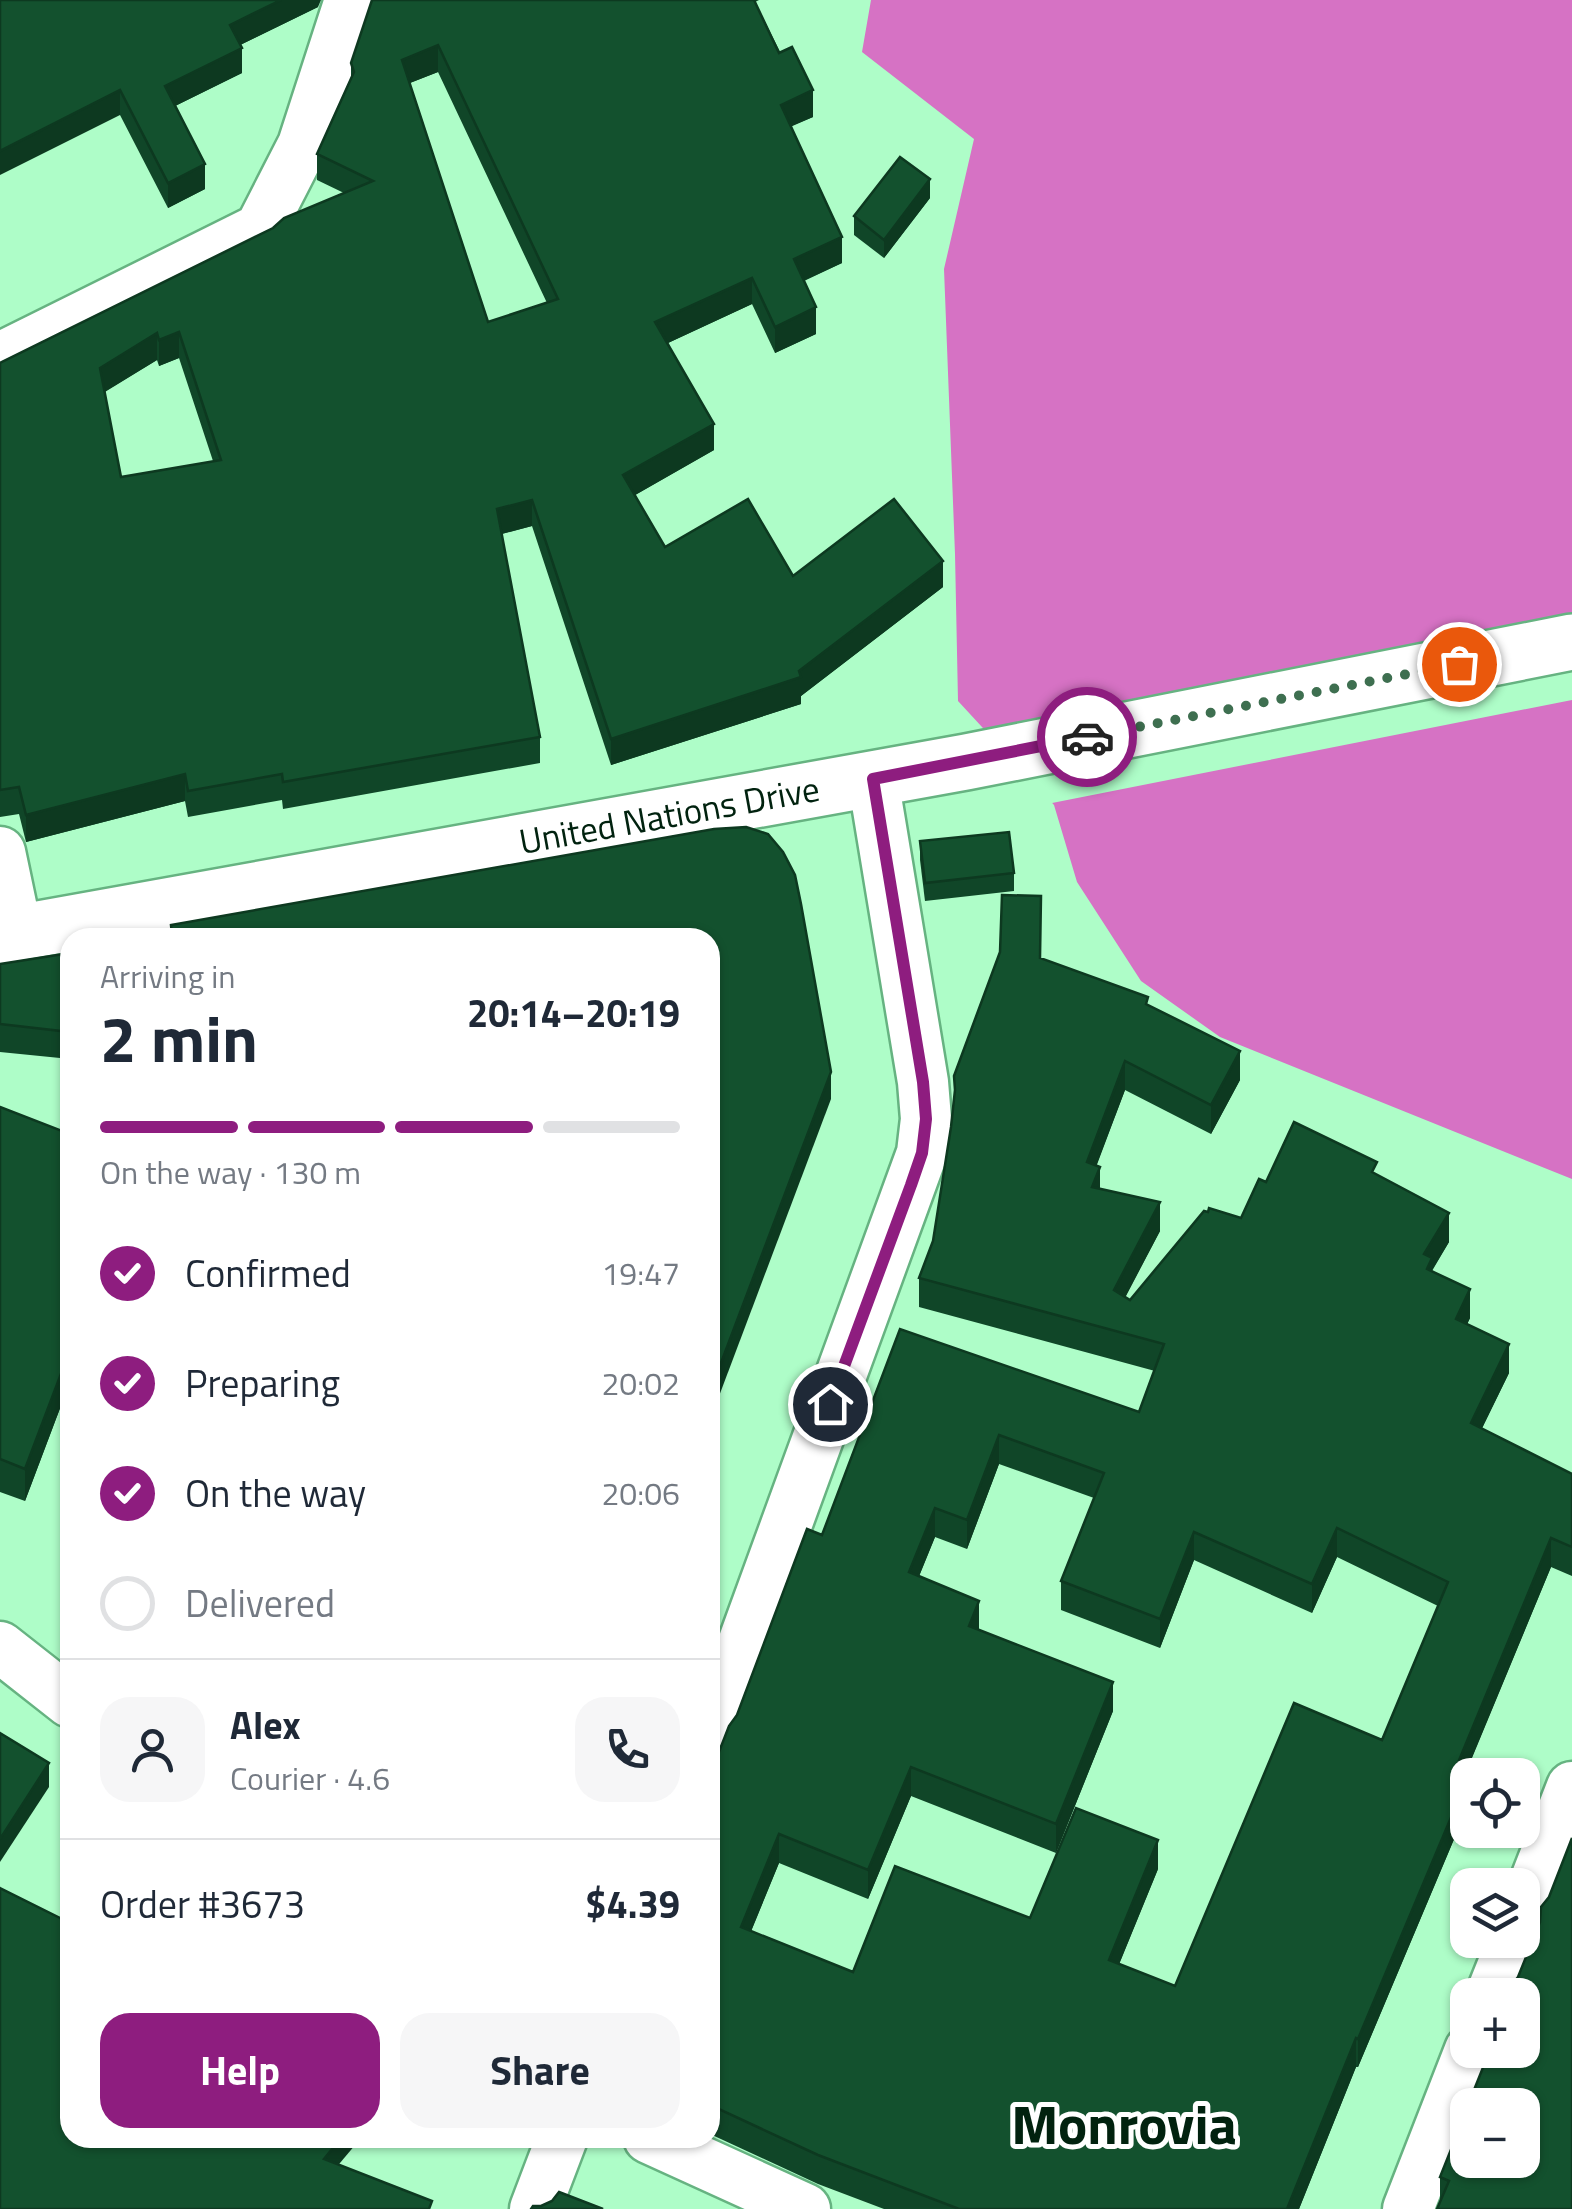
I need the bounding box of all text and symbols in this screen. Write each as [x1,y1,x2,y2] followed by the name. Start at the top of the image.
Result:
[1417,622,1502,707] pin
[1432,637,1487,692] icon: bag
[1037,687,1137,787] courier
[1060,710,1115,765] icon: car
[515,761,824,868] street label: United Nations Drive
[100,952,236,1000] text: Arriving in
[467,984,680,1042] text: 20:14–20:19
[100,988,258,1087] text: 2 min
[100,1148,361,1196] text: On the way · 130 m
[185,1244,351,1302] text: Confirmed
[100,1246,155,1301] icon: check
[601,1249,680,1297] text: 19:47
[185,1354,340,1412] text: Preparing
[100,1356,155,1411] icon: check
[601,1359,680,1407] text: 20:02
[788,1362,873,1447] pin
[803,1377,858,1432] icon: home
[185,1464,366,1522] text: On the way
[100,1466,155,1521] icon: check
[601,1469,680,1517] text: 20:06
[185,1574,335,1632] text: Delivered
[230,1696,301,1754] text: Alex
[100,1697,205,1802] button: person
[575,1697,680,1802] button: phone
[230,1754,390,1802] text: Courier · 4.6
[1450,1758,1540,2178] map controls
[1450,1758,1540,1848] button: locate
[1450,1868,1540,1958] button: layers
[100,1875,305,1933] text: Order #3673
[585,1875,680,1933] text: $4.39
[1450,1978,1540,2068] button: +
[100,2013,380,2128] button: Help
[400,2013,680,2128] button: Share
[1011,2082,1237,2165] district label: Monrovia
[1450,2088,1540,2178] button: −

